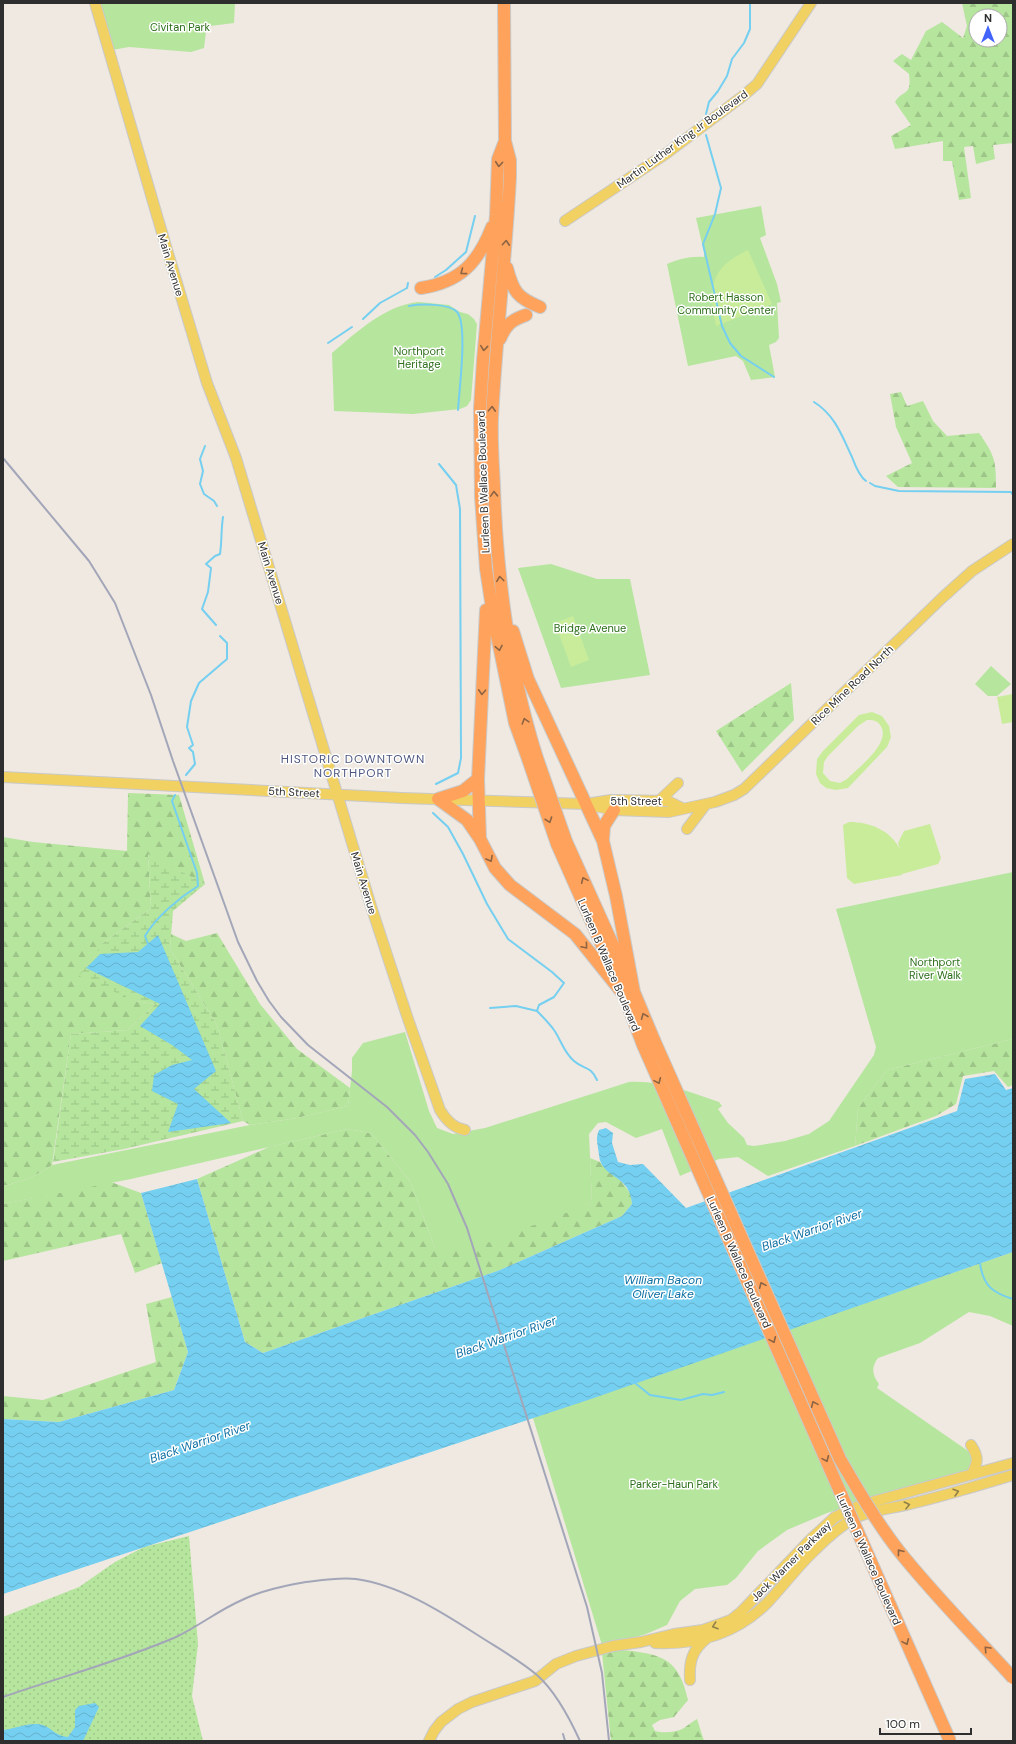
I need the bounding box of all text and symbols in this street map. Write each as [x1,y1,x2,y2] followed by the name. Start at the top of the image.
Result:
[968,8,1008,48] north arrow
[984,11,992,25] text: N
[150,20,211,34] park label: Civitan Park
[614,87,750,191] street label: Martin Luther King Jr Boulevard
[494,161,503,167] one-way arrow
[155,232,187,298] street label: Main Avenue
[502,240,511,246] one-way arrow
[460,267,467,274] one-way arrow
[677,290,775,317] park label: Robert Hasson Community Center
[394,344,444,371] park label: Northport Heritage
[480,345,489,351] one-way arrow
[488,406,497,412] one-way arrow
[474,410,492,553] street label: Lurleen B Wallace Boulevard
[490,491,498,497] one-way arrow
[255,540,287,606] street label: Main Avenue
[496,576,505,582] one-way arrow
[554,621,626,635] park label: Bridge Avenue
[808,642,896,728] street label: Rice Mine Road North
[494,645,502,651] one-way arrow
[478,689,487,695] one-way arrow
[521,718,530,725] one-way arrow
[281,751,425,781] district label: HISTORIC DOWNTOWN NORTHPORT
[268,784,320,800] street label: 5th Street
[610,794,662,808] street label: 5th Street
[544,816,553,823] one-way arrow
[348,850,380,916] street label: Main Avenue
[486,855,493,862] one-way arrow
[581,877,589,884] one-way arrow
[575,897,643,1033] street label: Lurleen B Wallace Boulevard
[580,942,587,949] one-way arrow
[909,955,961,982] park label: Northport River Walk
[641,1012,649,1020] one-way arrow
[653,1076,661,1084] one-way arrow
[704,1194,774,1330] street label: Lurleen B Wallace Boulevard
[760,1205,865,1255] water label: Black Warrior River
[624,1272,702,1302] water label: William Bacon Oliver Lake
[759,1281,767,1289] one-way arrow
[454,1312,559,1362] water label: Black Warrior River
[768,1336,776,1344] one-way arrow
[811,1400,819,1407] one-way arrow
[148,1417,253,1467] water label: Black Warrior River
[821,1456,829,1463] one-way arrow
[630,1477,719,1491] park label: Parker-Haun Park
[952,1488,959,1497] one-way arrow
[834,1491,904,1627] street label: Lurleen B Wallace Boulevard
[904,1501,911,1509] one-way arrow
[748,1518,834,1604] street label: Jack Warner Parkway
[898,1549,905,1556] one-way arrow
[712,1621,719,1630] one-way arrow
[902,1639,910,1646] one-way arrow
[984,1646,991,1654] one-way arrow
[880,1710,971,1736] scale bar
[886,1716,920,1732] text: 100 m

